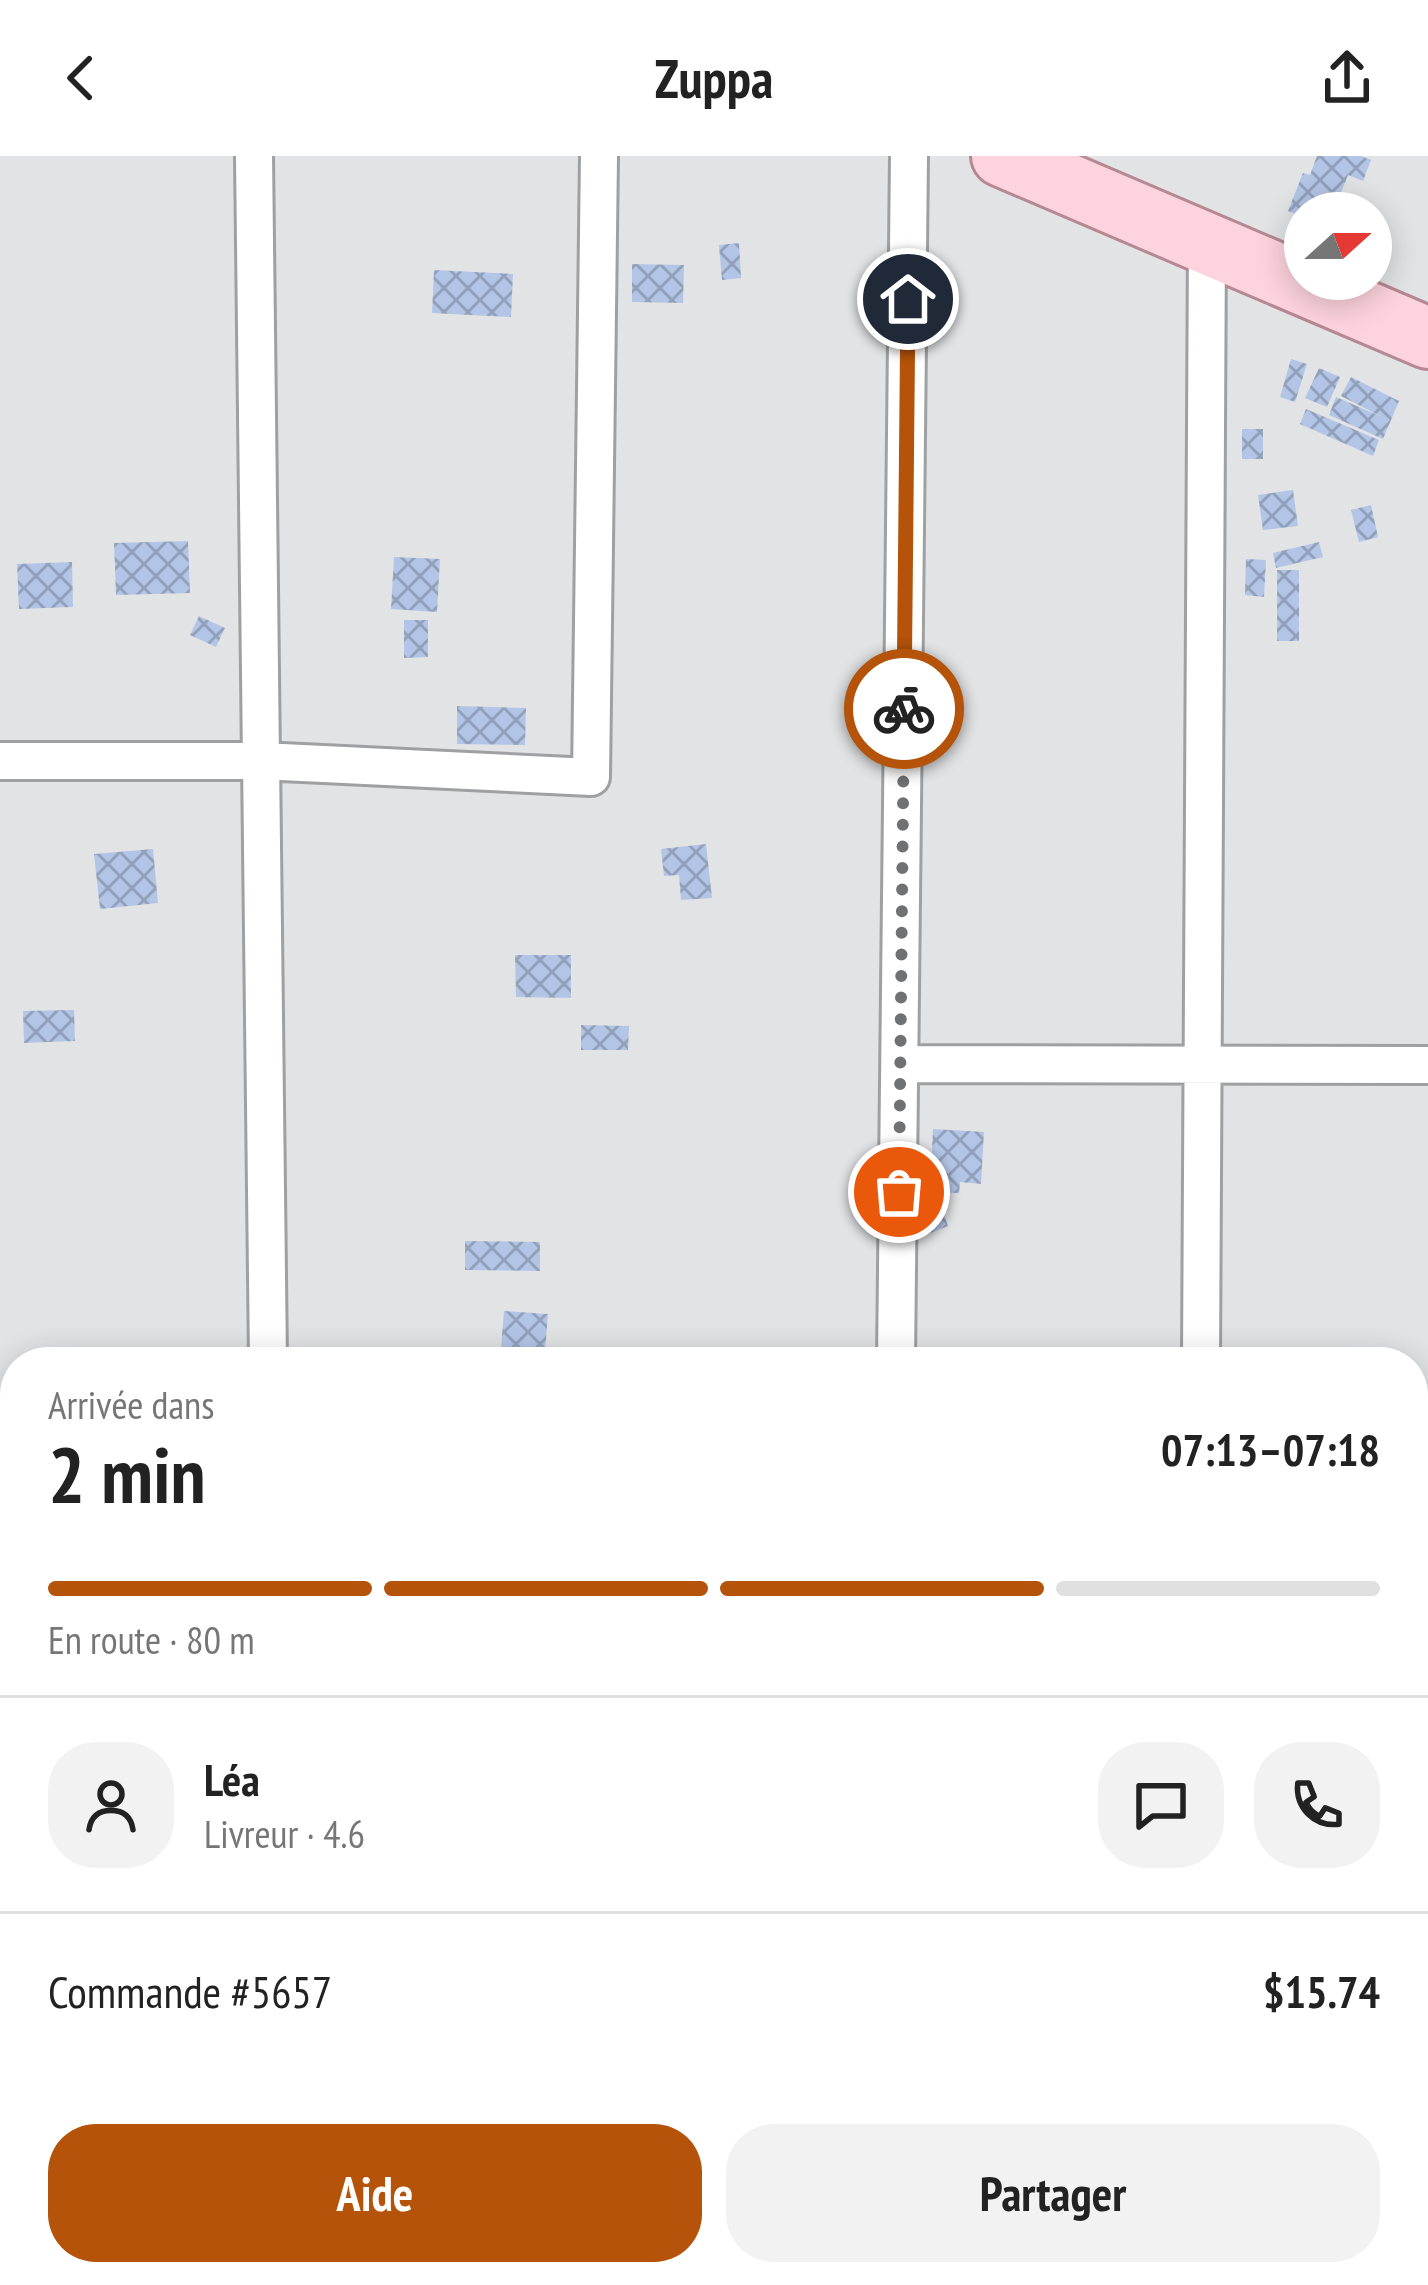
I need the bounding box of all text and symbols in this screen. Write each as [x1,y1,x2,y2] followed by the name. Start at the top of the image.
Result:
[655,43,773,113] text: Zuppa
[48,45,114,111] icon: back
[1314,45,1380,111] icon: share
[1284,192,1392,300] north arrow
[1284,192,1392,300] map controls
[857,248,959,350] pin
[875,266,941,332] icon: home
[844,649,964,769] courier
[871,676,937,742] icon: bike
[848,1141,950,1243] pin
[866,1159,932,1225] icon: bag
[48,1379,214,1430] text: Arrivée dans
[1161,1420,1380,1478] text: 07:13–07:18
[48,1424,206,1525] text: 2 min
[48,1614,255,1665] text: En route · 80 m
[48,1742,174,1868] button: person
[1098,1742,1224,1868] button: chat
[1254,1742,1380,1868] button: phone
[204,1750,260,1808] text: Léa
[204,1808,365,1859] text: Livreur · 4.6
[48,1962,332,2020] text: Commande #5657
[1263,1962,1380,2020] text: $15.74
[48,2124,702,2262] button: Aide
[726,2124,1380,2262] button: Partager

